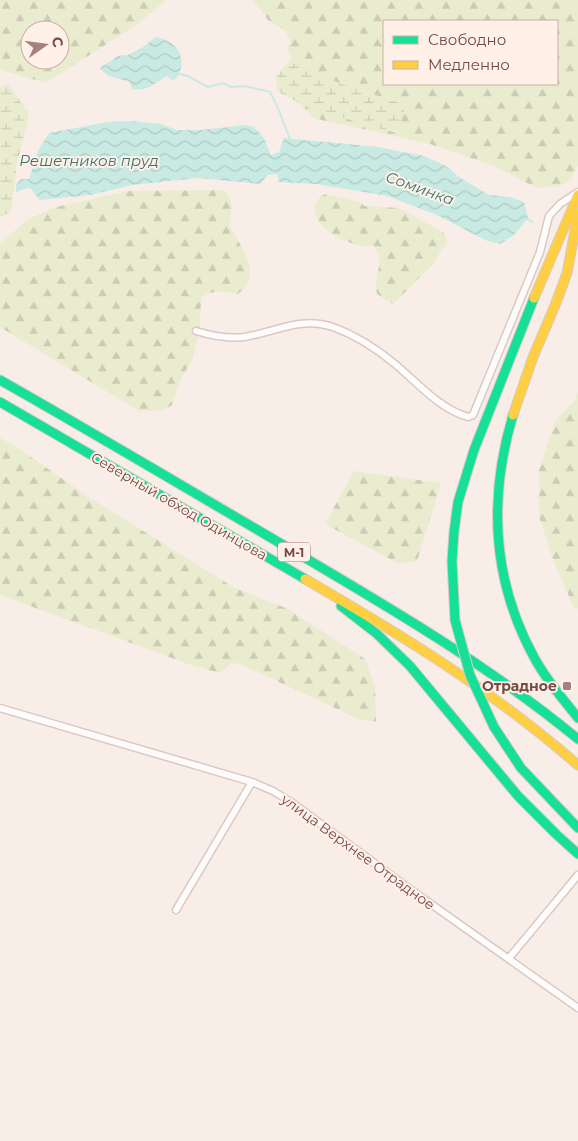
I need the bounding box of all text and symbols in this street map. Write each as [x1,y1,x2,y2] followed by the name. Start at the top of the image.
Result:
[20,20,70,70] north arrow
[383,20,558,85] legend
[428,30,506,49] text: Свободно
[48,35,68,49] text: С
[428,55,510,74] text: Медленно
[19,151,159,170] water label: Решетников пруд
[383,167,457,209] water label: Соминка
[88,448,270,564] street label: Северный обход Одинцова
[278,542,310,562] road number: М-1
[482,677,557,695] place label: Отрадное
[561,680,573,692] marker: Отрадное
[277,790,438,914] street label: улица Верхнее Отрадное

